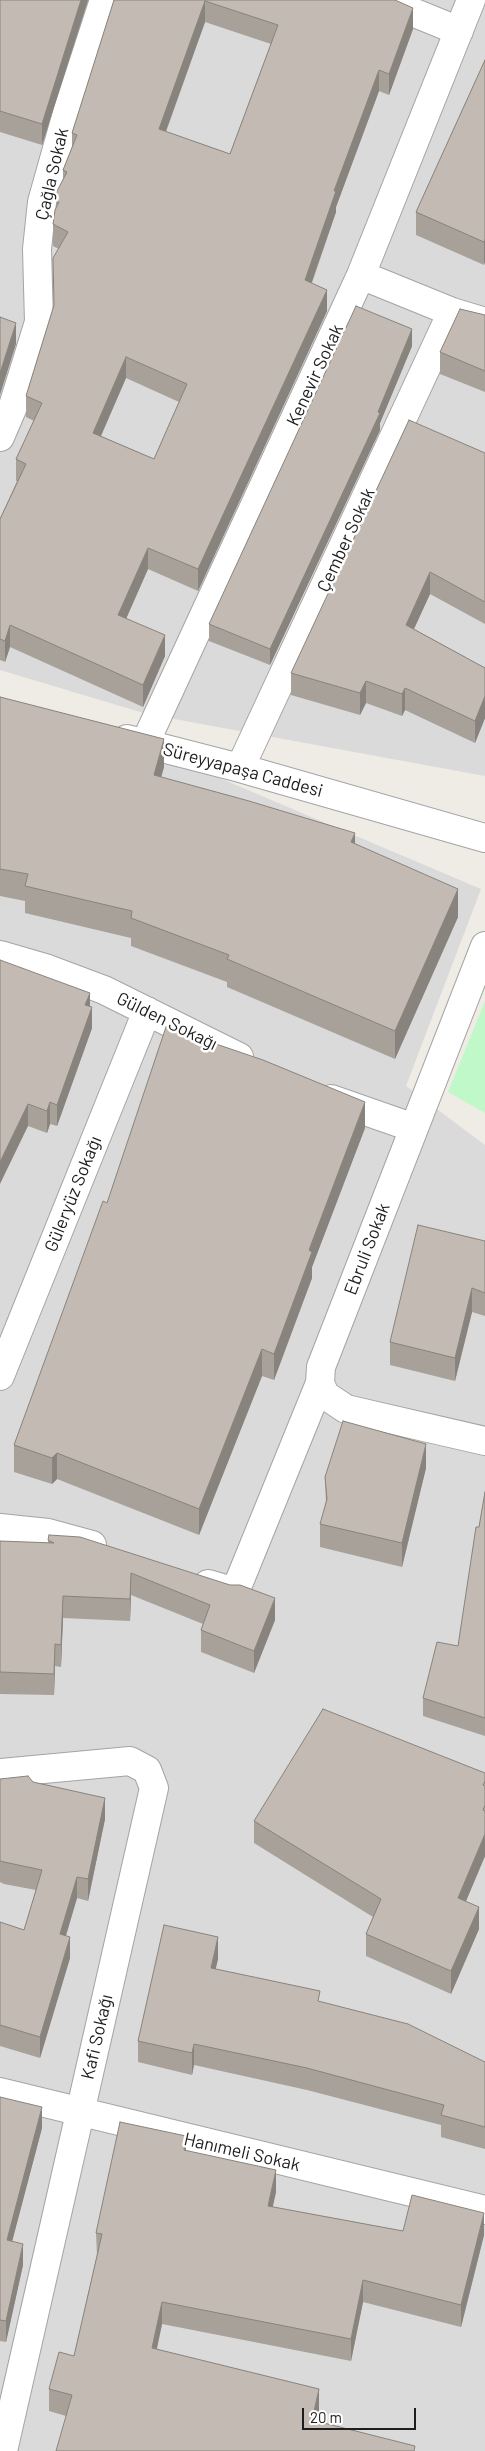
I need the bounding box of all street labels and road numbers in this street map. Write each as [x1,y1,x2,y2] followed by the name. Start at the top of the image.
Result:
[31,126,73,222] street label: Çağla Sokak
[282,321,348,429] street label: Kenevir Sokak
[313,485,379,595] street label: Çember Sokak
[161,738,325,802] street label: Süreyyapaşa Caddesi
[113,987,221,1055] street label: Gülden Sokağı
[40,1133,106,1255] street label: Güleryüz Sokağı
[340,1200,394,1298] street label: Ebruli Sokak
[77,1992,117,2082] street label: Kafi Sokağı
[182,2128,302,2176] street label: Hanımeli Sokak

